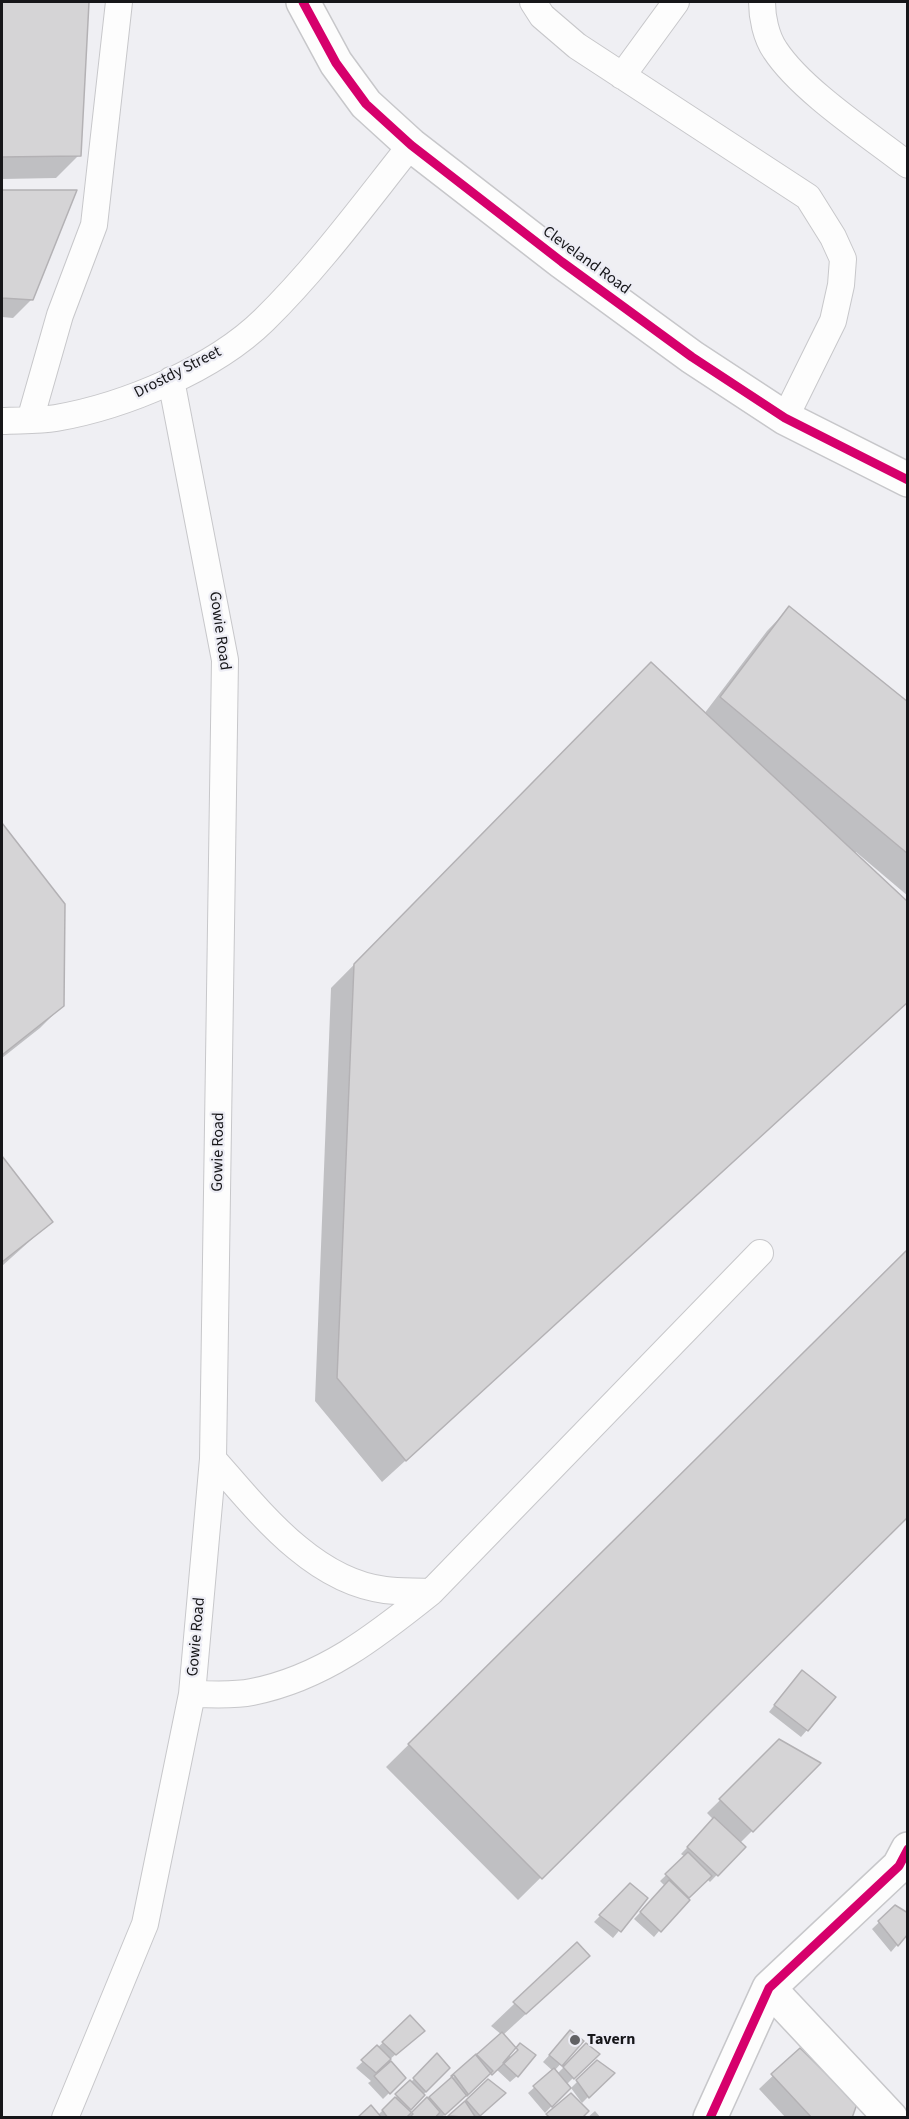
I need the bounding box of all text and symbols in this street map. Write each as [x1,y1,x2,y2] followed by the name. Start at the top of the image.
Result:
[538,223,634,299] street label: Cleveland Road
[131,343,225,403] street label: Drostdy Street
[204,590,234,672] street label: Gowie Road
[209,1112,229,1192] street label: Gowie Road
[184,1597,210,1677] street label: Gowie Road
[587,2030,635,2050] place label: Tavern
[568,2033,582,2047] marker: Tavern

